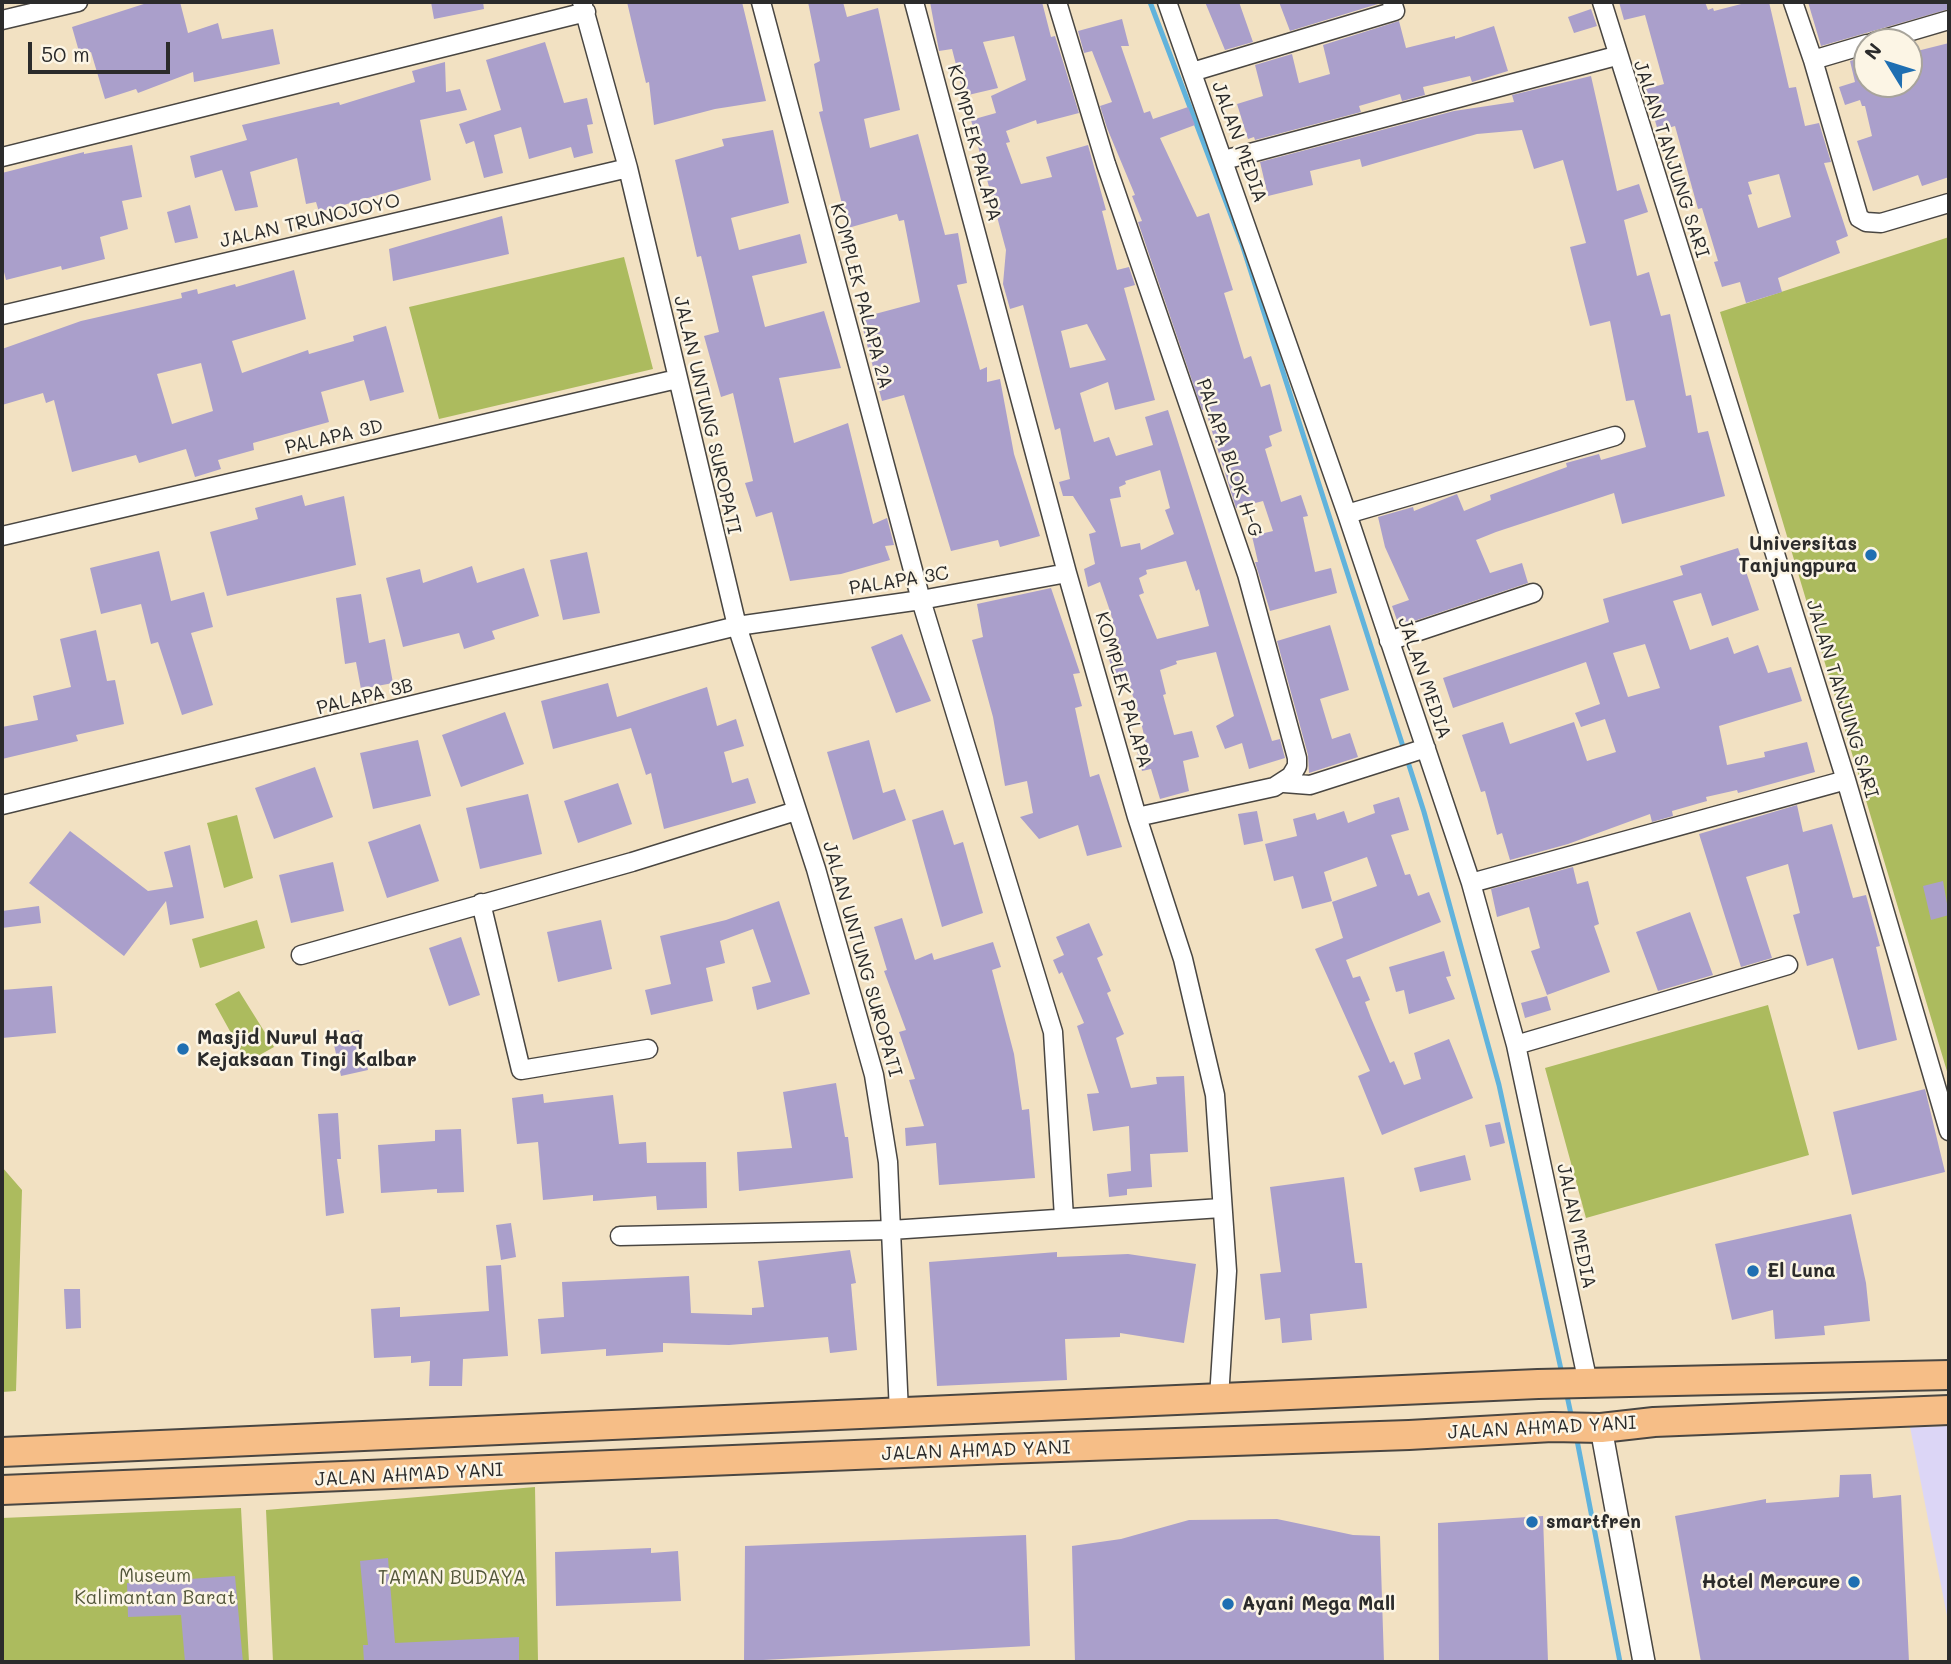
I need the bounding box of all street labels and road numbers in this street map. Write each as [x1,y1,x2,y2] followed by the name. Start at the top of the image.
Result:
[1628,57,1714,261] street label: JALAN TANJUNG SARI
[942,62,1006,224] street label: KOMPLEK PALAPA
[1207,78,1271,206] street label: JALAN MEDIA
[218,189,402,253] street label: JALAN TRUNOJOYO
[825,201,897,391] street label: KOMPLEK PALAPA 2A
[668,294,746,536] street label: JALAN UNTUNG SUROPATI
[1191,376,1267,540] street label: PALAPA BLOK H-G
[283,415,385,459] street label: PALAPA 3D
[848,562,950,600] street label: PALAPA 3C
[1801,597,1883,801] street label: JALAN TANJUNG SARI
[1090,609,1156,771] street label: KOMPLEK PALAPA
[1392,614,1456,742] street label: JALAN MEDIA
[314,674,416,720] street label: PALAPA 3B
[817,839,907,1079] street label: JALAN UNTUNG SUROPATI
[1552,1161,1600,1291] street label: JALAN MEDIA
[1447,1412,1637,1444] street label: JALAN AHMAD YANI
[881,1436,1071,1466] street label: JALAN AHMAD YANI
[314,1459,504,1491] street label: JALAN AHMAD YANI

